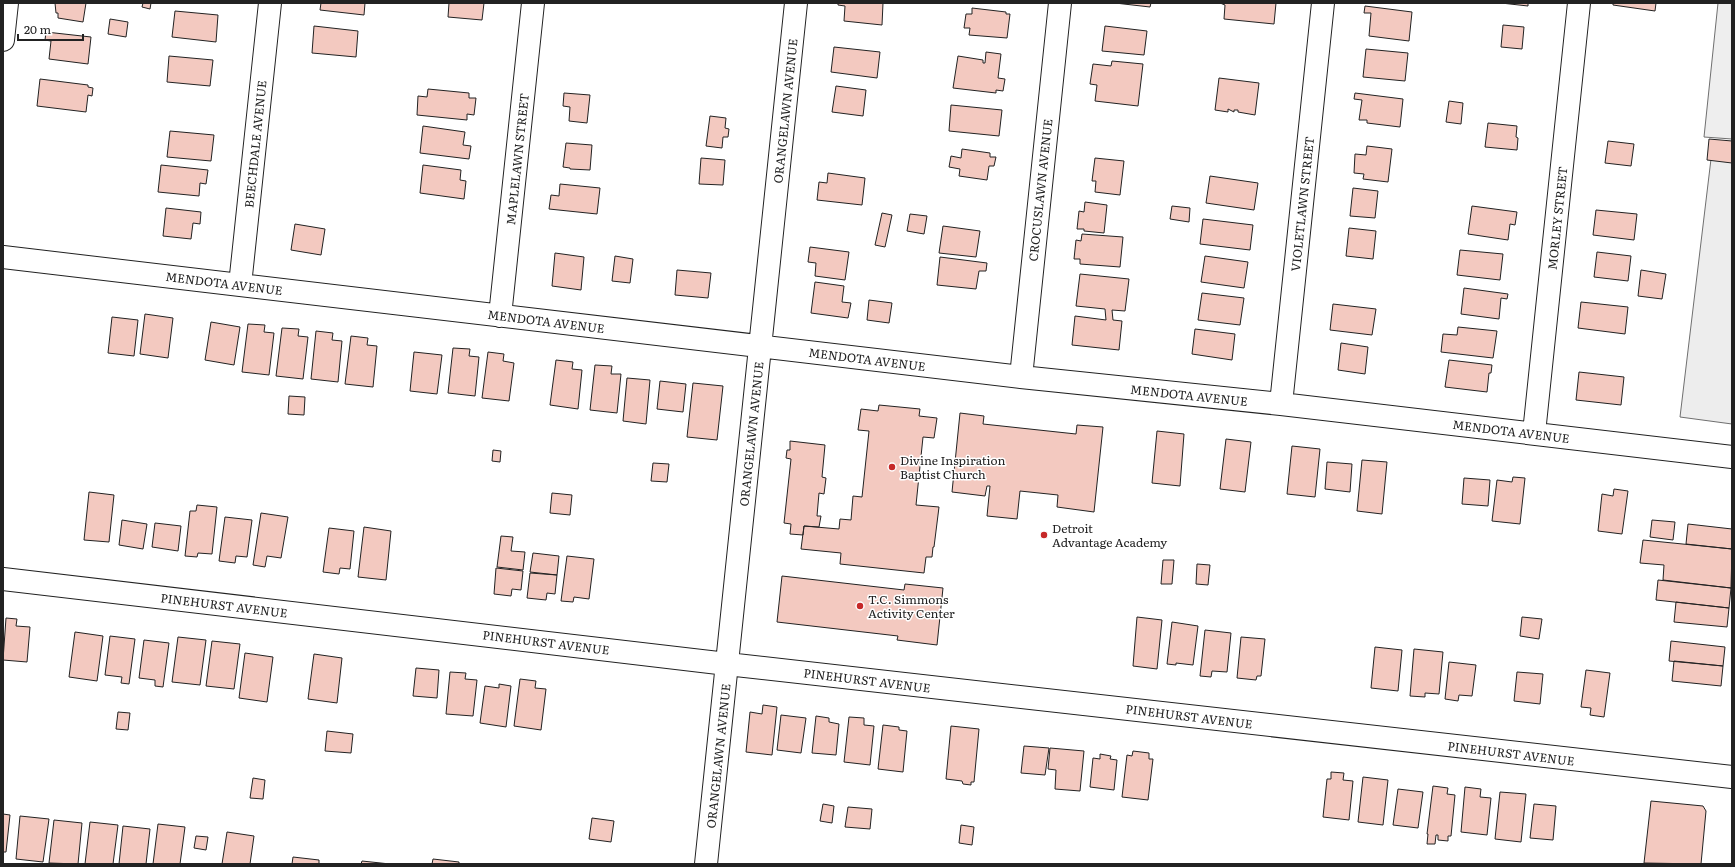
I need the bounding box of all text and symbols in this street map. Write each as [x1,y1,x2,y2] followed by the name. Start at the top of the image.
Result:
[18,16,83,42] scale bar
[24,20,51,38] text: 20 m
[768,37,802,184] street label: ORANGELAWN AVENUE
[239,79,271,209] street label: BEECHDALE AVENUE
[501,92,533,226] street label: MAPLELAWN STREET
[1024,117,1056,262] street label: CROCUSLAWN AVENUE
[1286,135,1318,273] street label: VIOLETLAWN STREET
[1543,165,1571,271] street label: MORLEY STREET
[164,267,284,299] street label: MENDOTA AVENUE
[486,305,606,337] street label: MENDOTA AVENUE
[807,343,927,375] street label: MENDOTA AVENUE
[734,360,768,507] street label: ORANGELAWN AVENUE
[1129,380,1249,410] street label: MENDOTA AVENUE
[1451,415,1571,447] street label: MENDOTA AVENUE
[900,451,1006,483] place label: Divine Inspiration Baptist Church
[887,462,897,472] marker: Divine Inspiration Baptist Church
[1052,519,1167,551] place label: Detroit Advantage Academy
[1039,530,1049,540] marker: Detroit Advantage Academy
[159,588,289,622] street label: PINEHURST AVENUE
[868,590,955,622] place label: T.C. Simmons Activity Center
[855,601,865,611] marker: T.C. Simmons Activity Center
[481,625,611,659] street label: PINEHURST AVENUE
[802,663,932,697] street label: PINEHURST AVENUE
[701,682,735,829] street label: ORANGELAWN AVENUE
[1124,699,1254,733] street label: PINEHURST AVENUE
[1446,736,1576,770] street label: PINEHURST AVENUE

